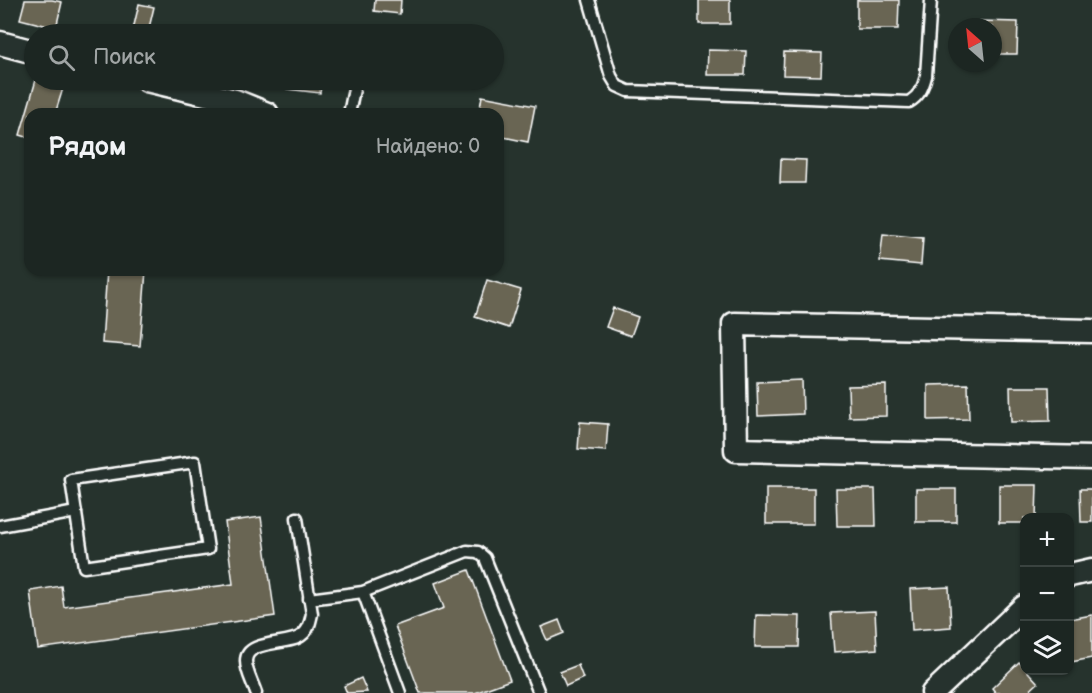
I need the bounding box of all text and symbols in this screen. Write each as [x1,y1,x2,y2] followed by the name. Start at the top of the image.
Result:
[948,18,1002,72] north arrow
[24,24,504,90] search box
[45,41,78,74] icon: search
[93,44,156,71] text: Поиск
[48,132,126,163] text: Рядом
[376,135,480,159] text: Найдено: 0
[1020,513,1074,675] map controls
[1020,513,1074,567] button: +
[1020,567,1074,621] button: −
[1020,621,1074,675] button: layers

